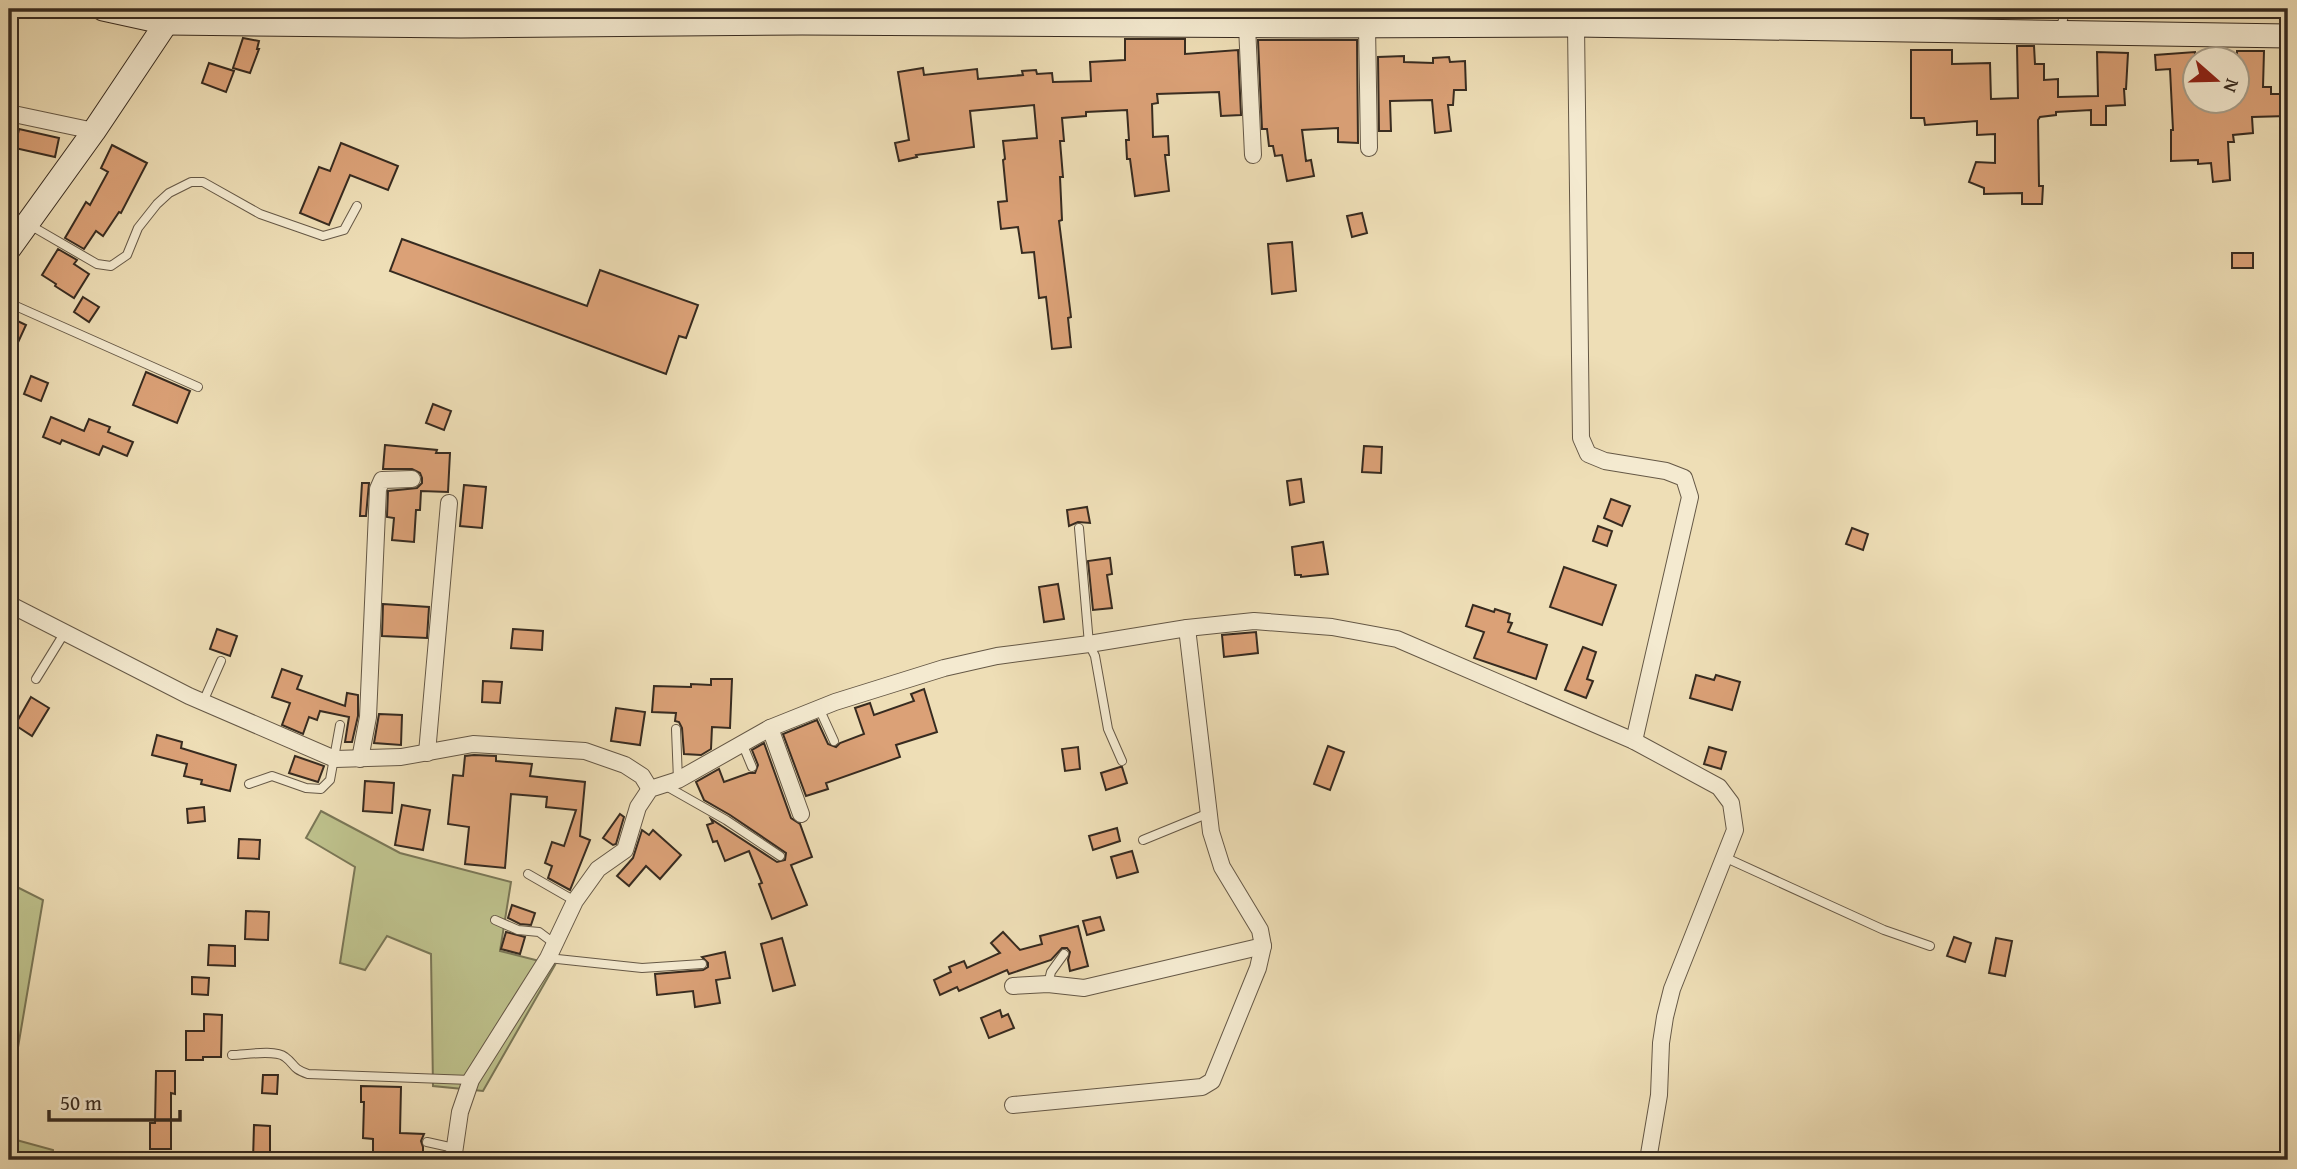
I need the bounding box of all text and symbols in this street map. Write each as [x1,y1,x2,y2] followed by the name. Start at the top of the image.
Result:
[2182,46,2252,116] north arrow
[2217,75,2247,97] text: N
[49,1078,180,1122] scale bar
[60,1087,102,1118] text: 50 m

